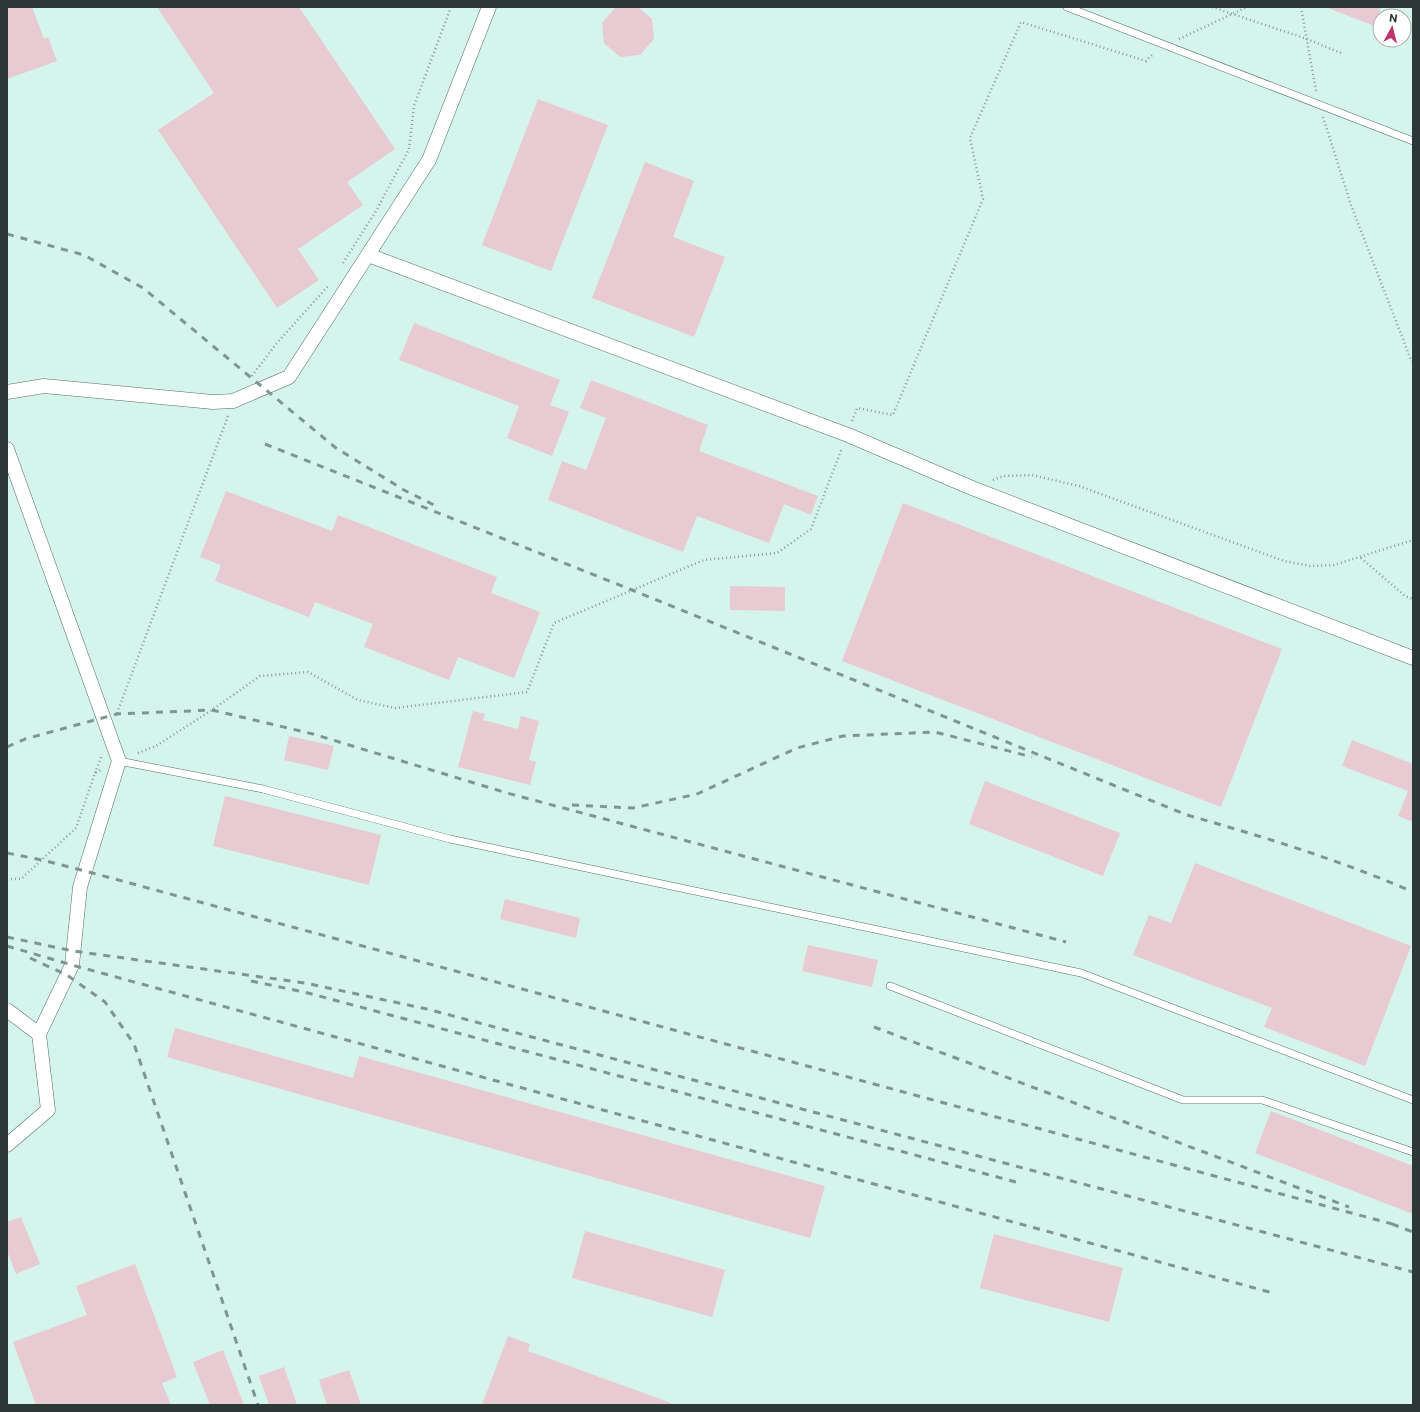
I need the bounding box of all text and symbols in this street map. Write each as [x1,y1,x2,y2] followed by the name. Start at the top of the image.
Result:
[1372,8,1412,48] north arrow
[1388,11,1398,25] text: N

